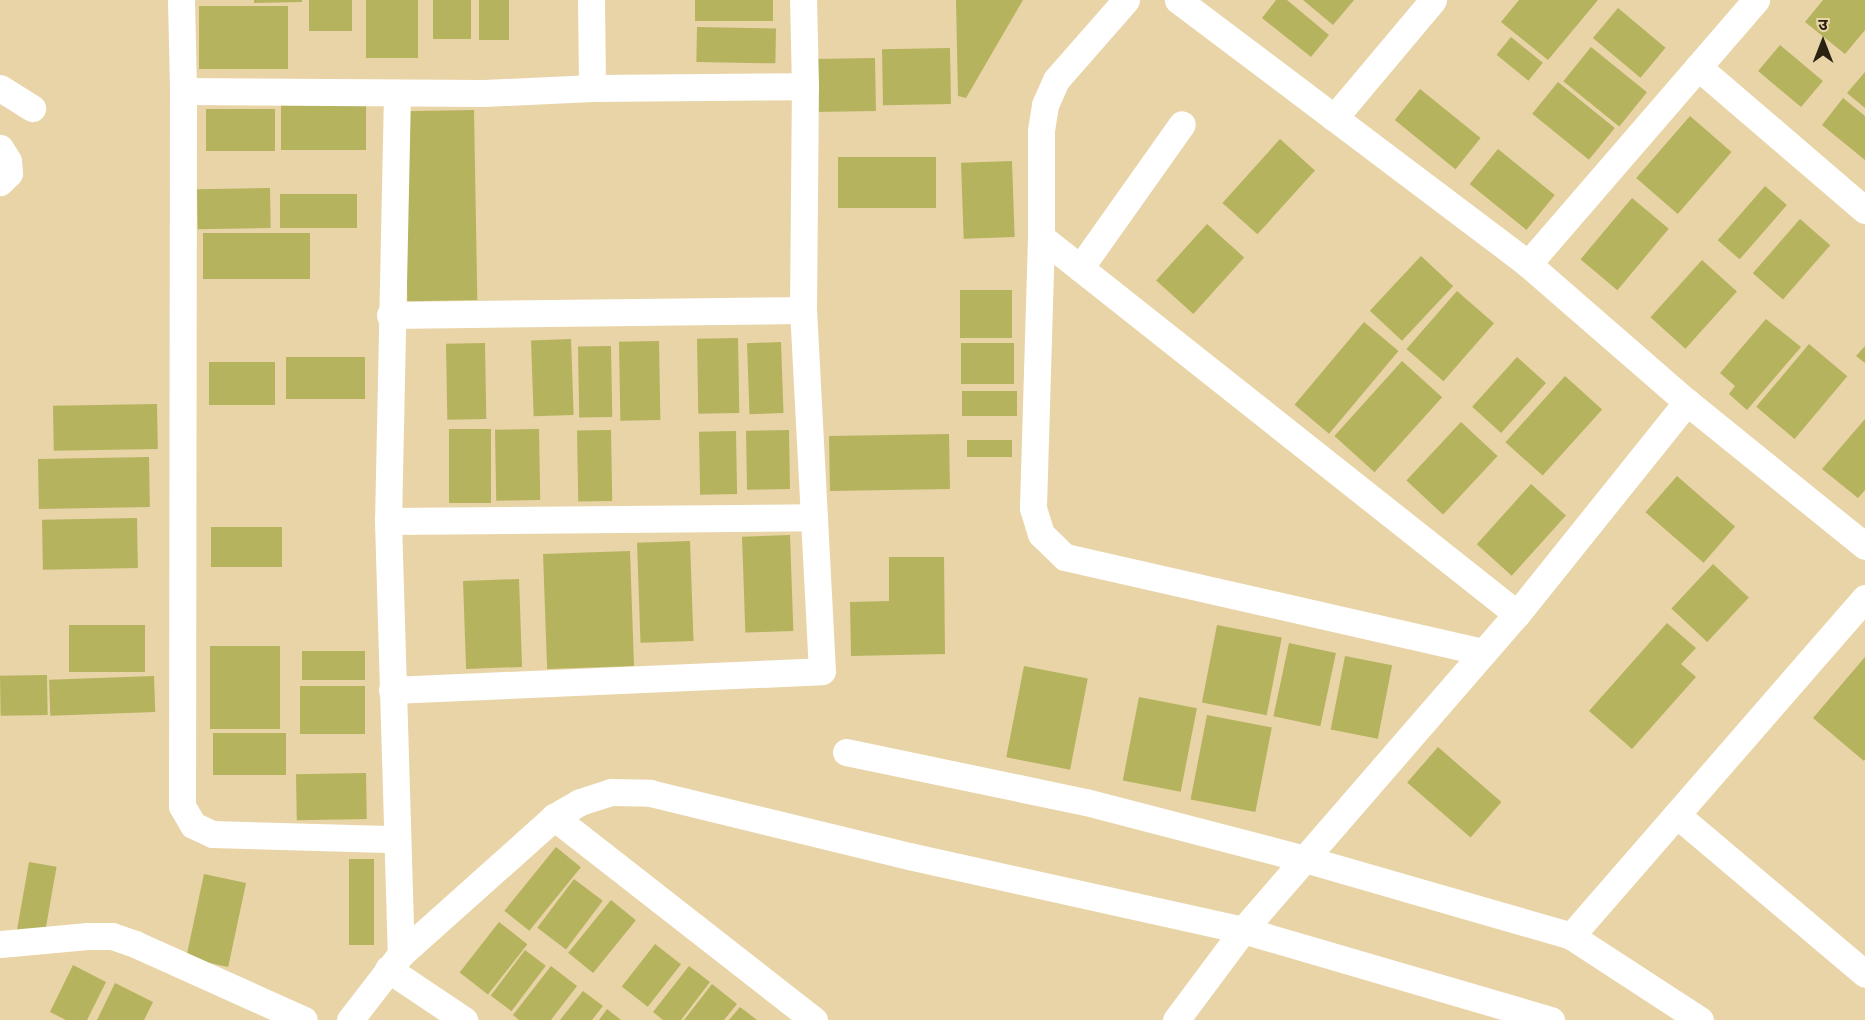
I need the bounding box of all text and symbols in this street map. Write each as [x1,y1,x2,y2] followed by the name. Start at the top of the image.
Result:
[1793,12,1853,72] north arrow
[1818,14,1828,33] text: उ

